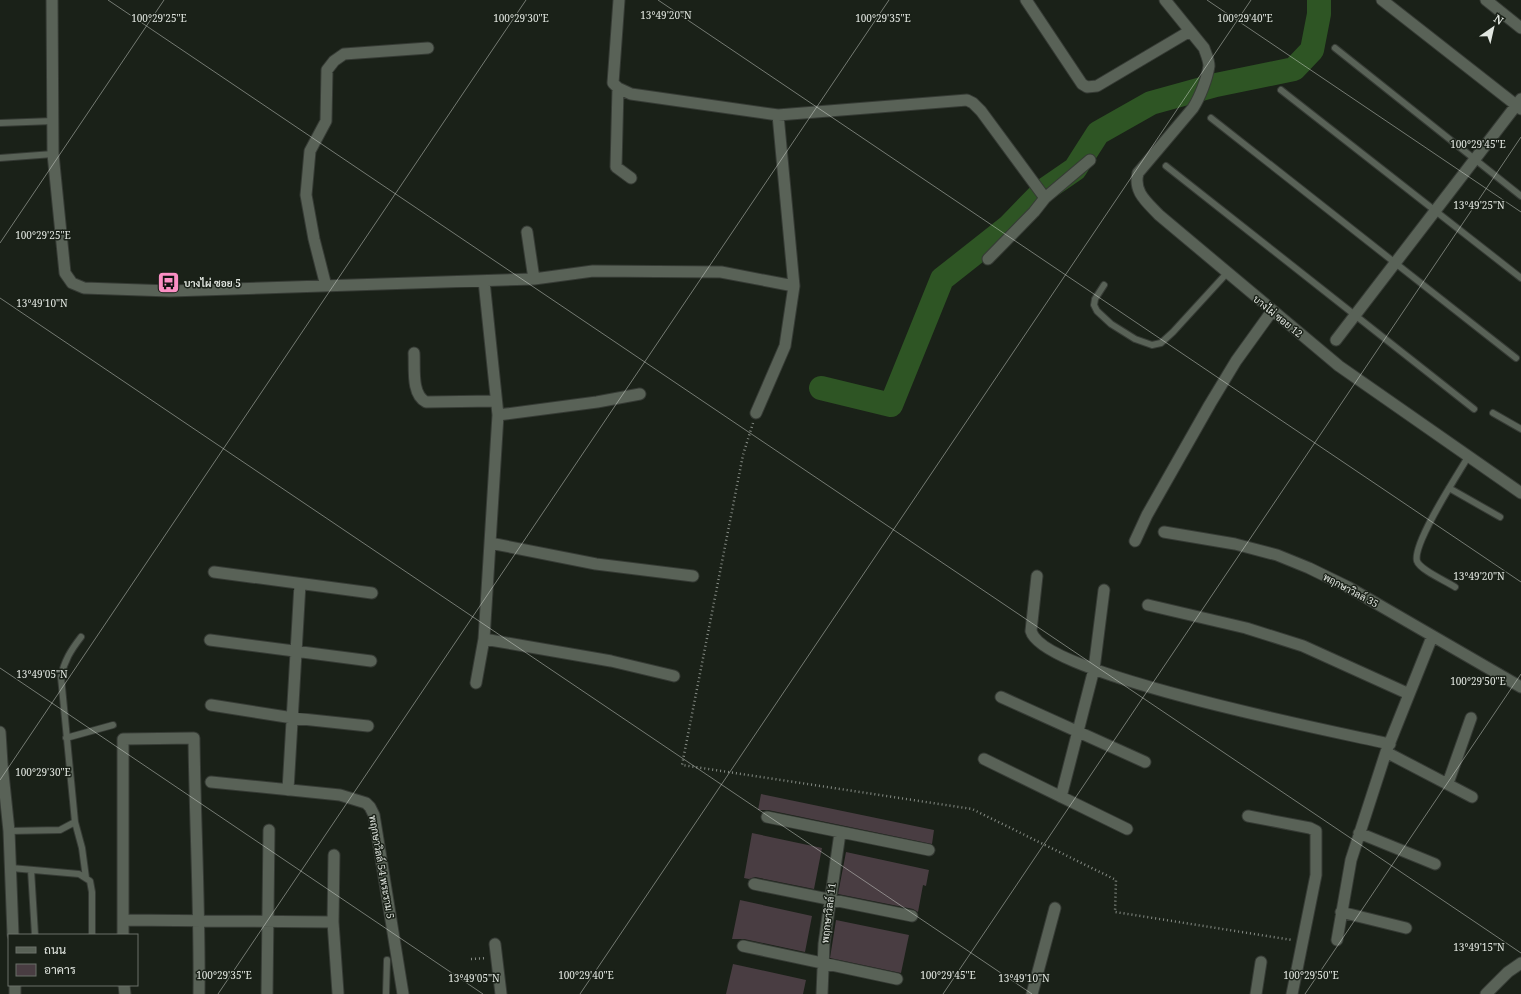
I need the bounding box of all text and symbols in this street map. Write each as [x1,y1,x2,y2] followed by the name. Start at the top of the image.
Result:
[640,8,692,22] text: 13°49'20"N
[1473,8,1513,48] north arrow
[131,11,187,25] text: 100°29'25"E
[493,11,549,25] text: 100°29'30"E
[855,11,911,25] text: 100°29'35"E
[1217,11,1273,25] text: 100°29'40"E
[1491,11,1507,28] text: N
[1450,137,1506,151] text: 100°29'45"E
[1453,198,1505,212] text: 13°49'25"N
[15,228,71,242] text: 100°29'25"E
[155,270,181,296] bus stop icon: บางไผ่ ซอย 5
[184,276,241,290] place label: บางไผ่ ซอย 5
[1250,292,1306,340] street label: บางไผ่ ซอย 12
[16,296,68,310] text: 13°49'10"N
[1453,569,1505,583] text: 13°49'20"N
[1321,570,1381,610] street label: พฤกษาวิลล์ 35
[16,667,68,681] text: 13°49'05"N
[1450,674,1506,688] text: 100°29'50"E
[15,765,71,779] text: 100°29'30"E
[366,814,398,920] street label: พฤกษาวิลล์ 54 พระราม 5
[817,882,839,944] street label: พฤกษาวิลล์ 11
[8,934,138,986] legend
[1453,940,1505,954] text: 13°49'15"N
[44,941,67,958] text: ถนน
[44,961,76,978] text: อาคาร
[196,968,252,982] text: 100°29'35"E
[558,968,614,982] text: 100°29'40"E
[920,968,976,982] text: 100°29'45"E
[1283,968,1339,982] text: 100°29'50"E
[448,971,500,985] text: 13°49'05"N
[998,971,1050,985] text: 13°49'10"N

